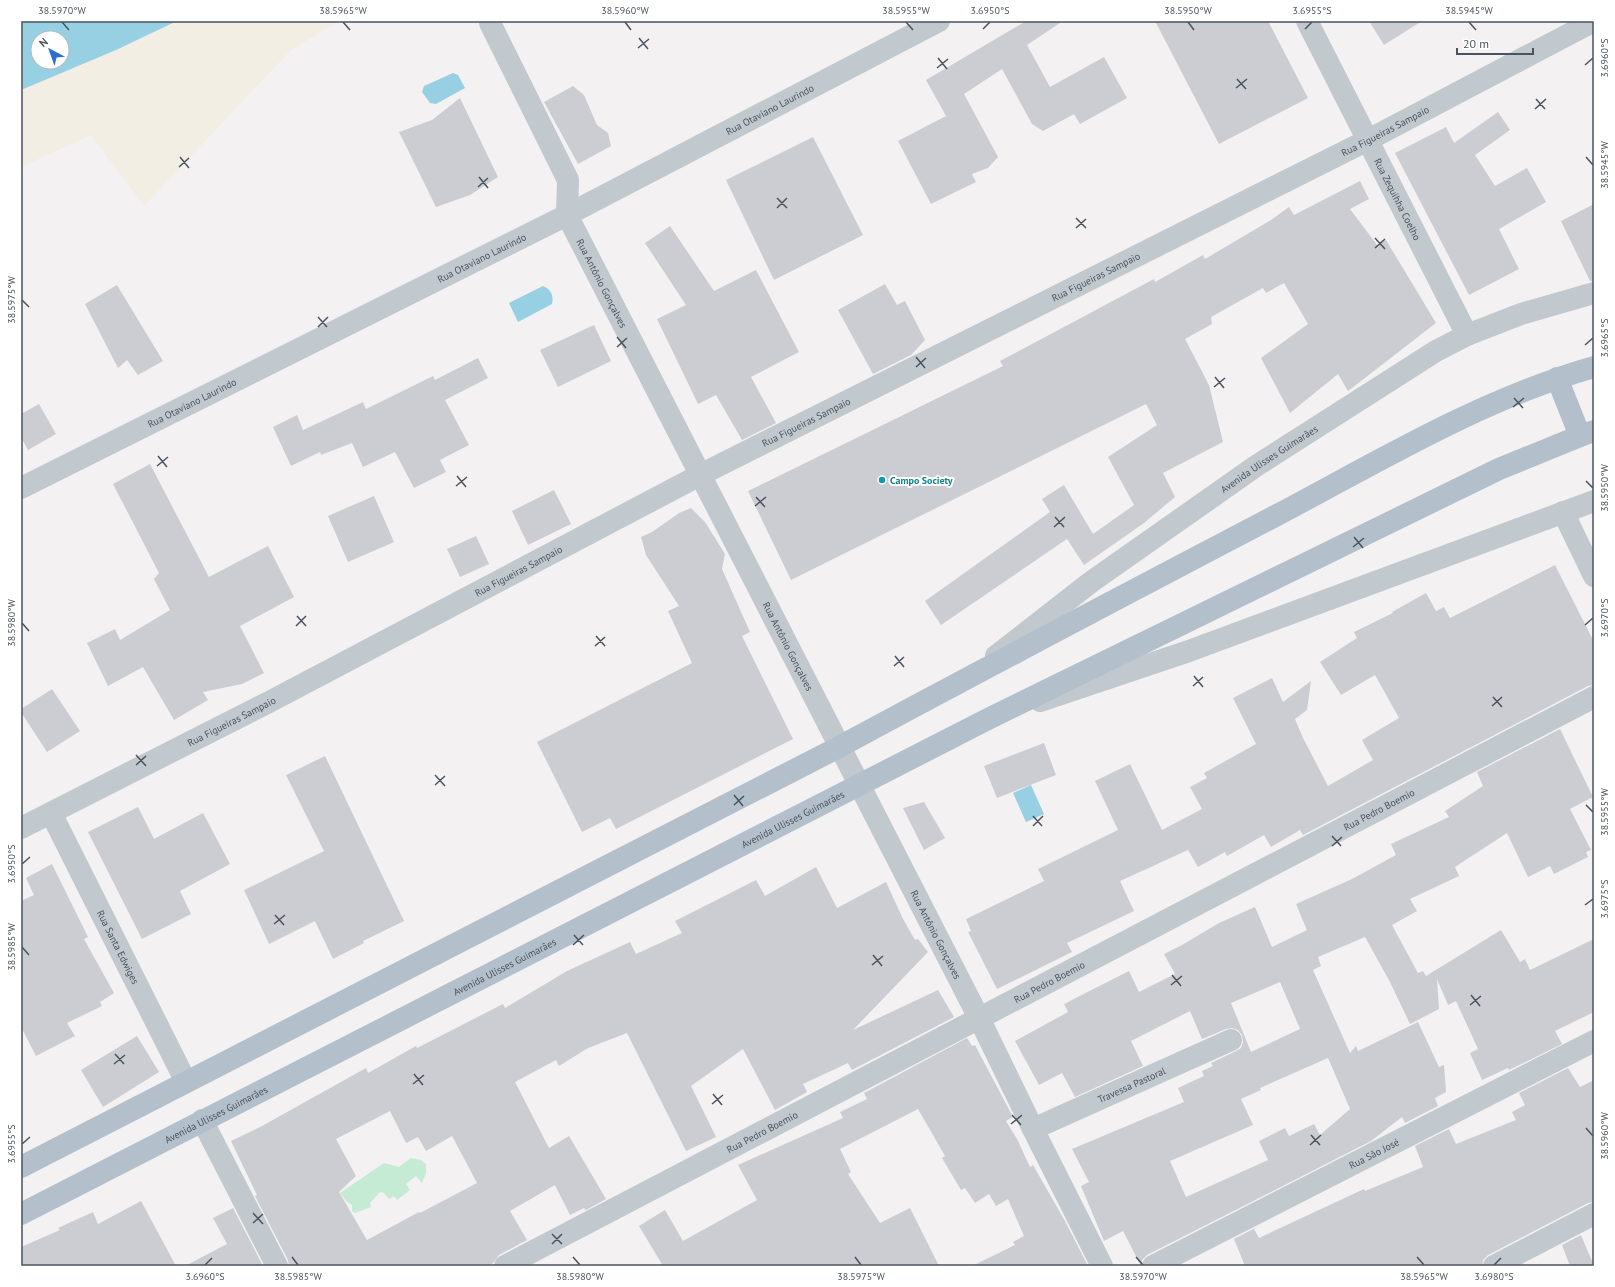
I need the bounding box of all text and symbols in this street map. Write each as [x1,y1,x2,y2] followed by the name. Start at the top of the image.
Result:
[38,4,86,17] text: 38.5970°W
[319,4,367,17] text: 38.5965°W
[601,4,649,17] text: 38.5960°W
[882,4,930,17] text: 38.5955°W
[971,4,1009,17] text: 3.6950°S
[1164,4,1212,17] text: 38.5950°W
[1293,4,1331,17] text: 3.6955°S
[1445,4,1493,17] text: 38.5945°W
[30,30,70,70] north arrow
[1457,30,1533,56] scale bar
[36,35,51,50] text: N
[1463,36,1489,51] text: 20 m
[1598,39,1611,77] text: 3.6960°S
[724,81,816,138] street label: Rua Otaviano Laurindo
[1339,103,1432,159] street label: Rua Figueiras Sampaio
[1598,141,1611,189] text: 38.5945°W
[1371,156,1424,243] street label: Rua Zequihha Coelho
[435,230,528,286] street label: Rua Otaviano Laurindo
[573,237,630,330] street label: Rua Antônio Gonçalves
[1049,249,1142,305] street label: Rua Figueiras Sampaio
[5,276,18,324] text: 38.5975°W
[1598,319,1611,357] text: 3.6965°S
[145,375,239,431] street label: Rua Otaviano Laurindo
[760,395,853,450] street label: Rua Figueiras Sampaio
[1218,422,1320,496] street label: Avenida Ulisses Guimarães
[1598,464,1611,512] text: 38.5950°W
[890,474,953,487] place label: Campo Society
[877,475,887,485] marker: Campo Society
[472,543,565,600] street label: Rua Figueiras Sampaio
[5,599,18,647] text: 38.5980°W
[1598,599,1611,637] text: 3.6970°S
[760,600,816,693] street label: Rua Antônio Gonçalves
[185,694,278,749] street label: Rua Figueiras Sampaio
[1341,786,1417,834] street label: Rua Pedro Boemio
[739,788,847,851] street label: Avenida Ulisses Guimarães
[1598,788,1611,836] text: 38.5955°W
[5,845,18,883] text: 3.6950°S
[1598,880,1611,918] text: 3.6975°S
[908,888,964,981] street label: Rua Antônio Gonçalves
[94,908,142,986] street label: Rua Santa Edwiges
[5,923,18,971] text: 38.5985°W
[451,935,558,999] street label: Avenida Ulisses Guimarães
[1012,958,1087,1006] street label: Rua Pedro Boemio
[1096,1064,1168,1106] street label: Travessa Pastoral
[162,1083,270,1146] street label: Avenida Ulisses Guimarães
[724,1108,800,1156] street label: Rua Pedro Boemio
[1598,1112,1611,1160] text: 38.5960°W
[5,1125,18,1163] text: 3.6955°S
[1347,1135,1402,1172] street label: Rua São José
[186,1270,224,1283] text: 3.6960°S
[274,1270,322,1283] text: 38.5985°W
[556,1270,604,1283] text: 38.5980°W
[837,1270,885,1283] text: 38.5975°W
[1119,1270,1167,1283] text: 38.5970°W
[1400,1270,1448,1283] text: 38.5965°W
[1475,1270,1513,1283] text: 3.6980°S

